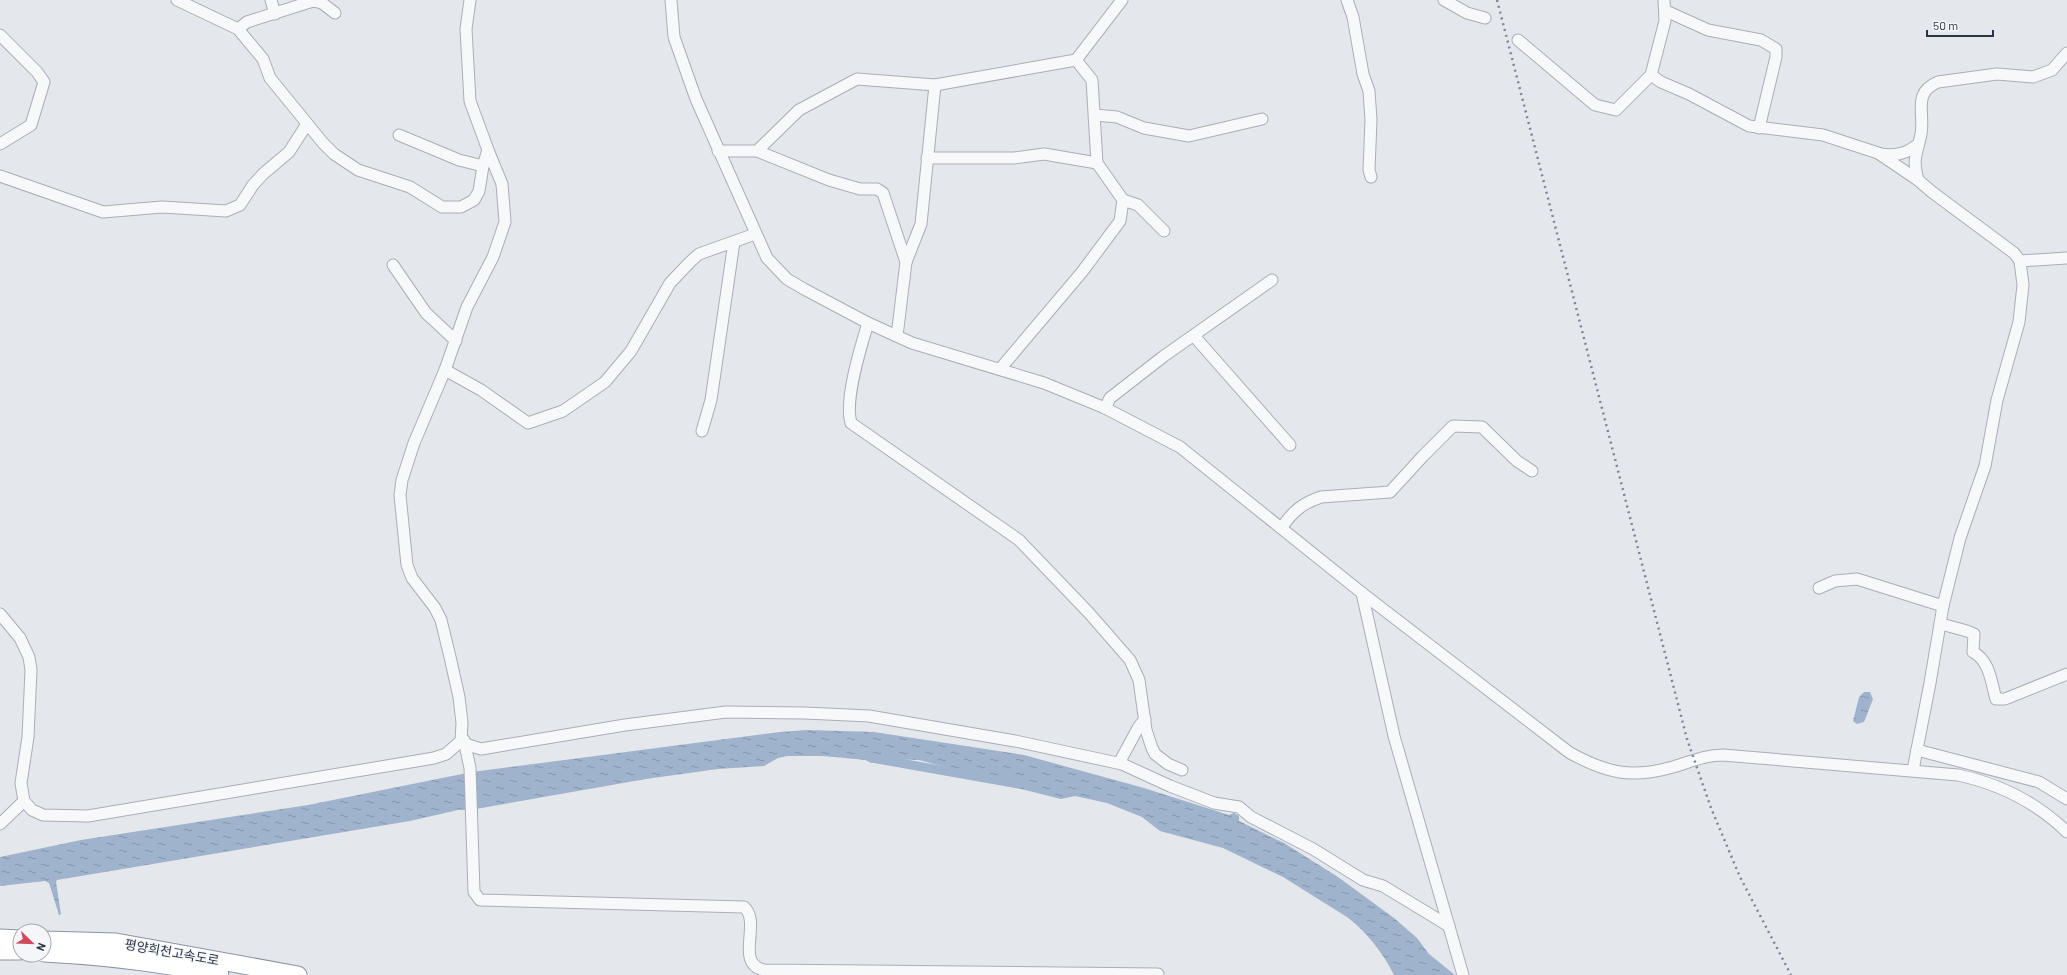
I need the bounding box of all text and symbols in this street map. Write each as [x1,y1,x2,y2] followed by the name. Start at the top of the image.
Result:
[1927,12,1993,38] scale bar
[1933,18,1958,32] text: 50 m
[12,923,52,963] north arrow
[123,936,221,968] street label: 평양희천고속도로
[34,941,49,953] text: N

